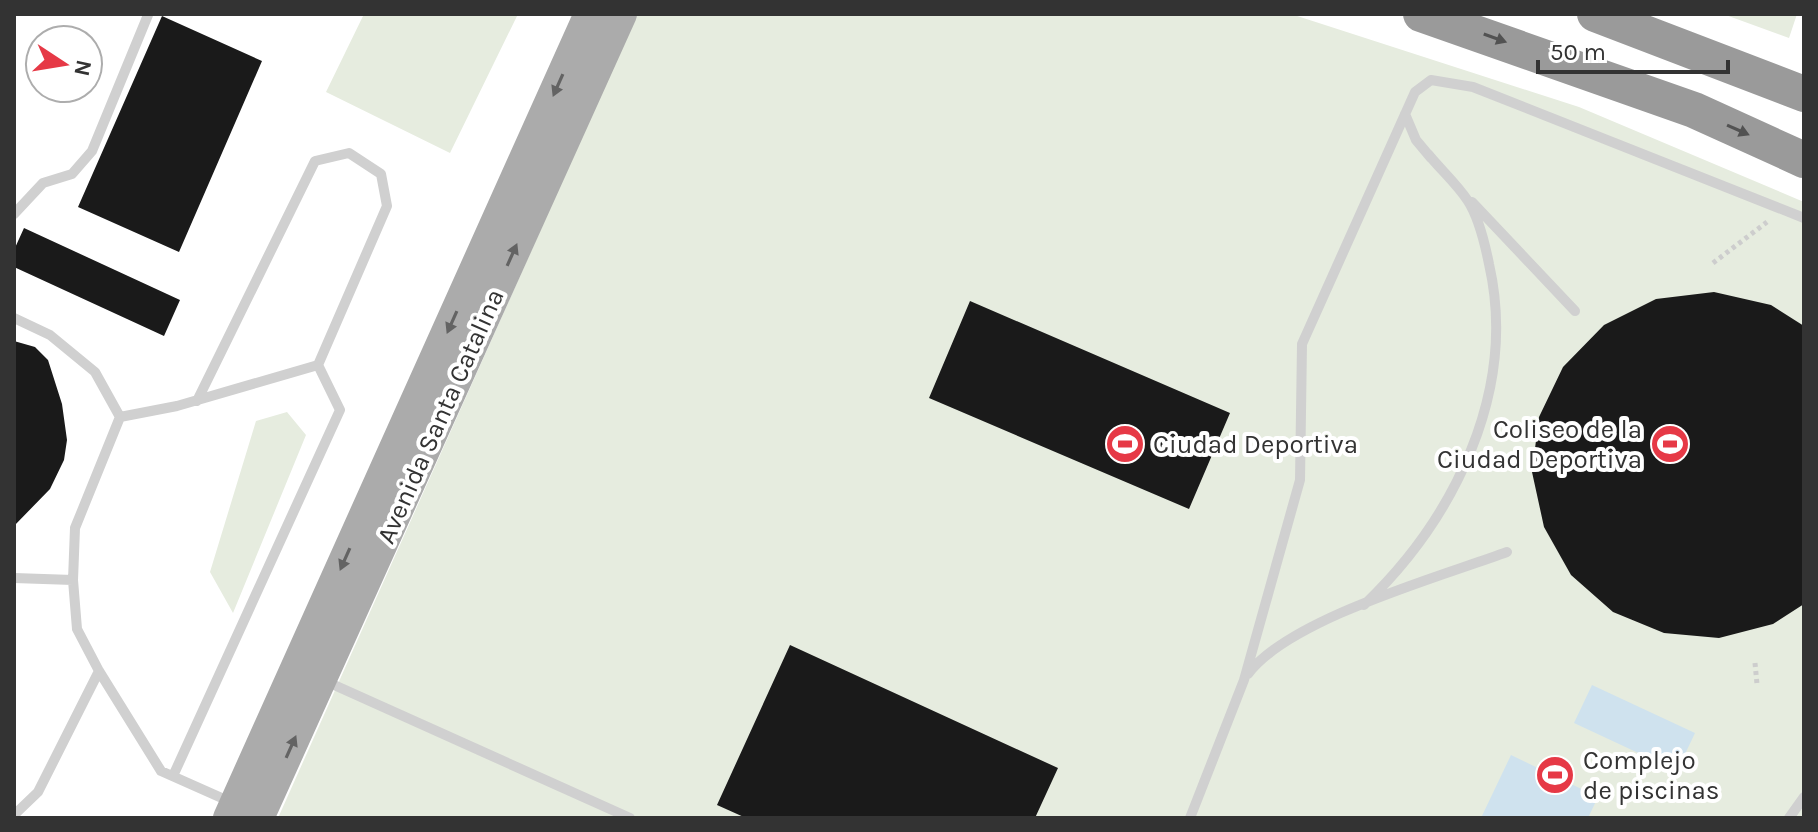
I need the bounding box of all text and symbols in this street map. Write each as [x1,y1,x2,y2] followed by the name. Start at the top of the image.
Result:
[24,24,104,104] north arrow
[1538,24,1728,74] scale bar
[1483,32,1507,45] one-way arrow
[1550,38,1606,66] text: 50 m
[68,58,97,78] text: N
[551,73,565,97] one-way arrow
[1726,123,1750,137] one-way arrow
[505,243,519,266] one-way arrow
[370,284,511,548] street label: Avenida Santa Catalina
[445,311,458,334] one-way arrow
[1437,414,1642,475] place label: Coliseo de la Ciudad Deportiva
[1104,423,1146,465] sports icon: Ciudad Deportiva
[1649,423,1691,465] sports icon: Coliseo de la Ciudad Deportiva
[1153,429,1358,460] place label: Ciudad Deportiva
[338,548,352,571] one-way arrow
[284,735,297,759] one-way arrow
[1583,745,1719,806] place label: Complejo de piscinas
[1534,754,1576,796] sports icon: Complejo de piscinas

